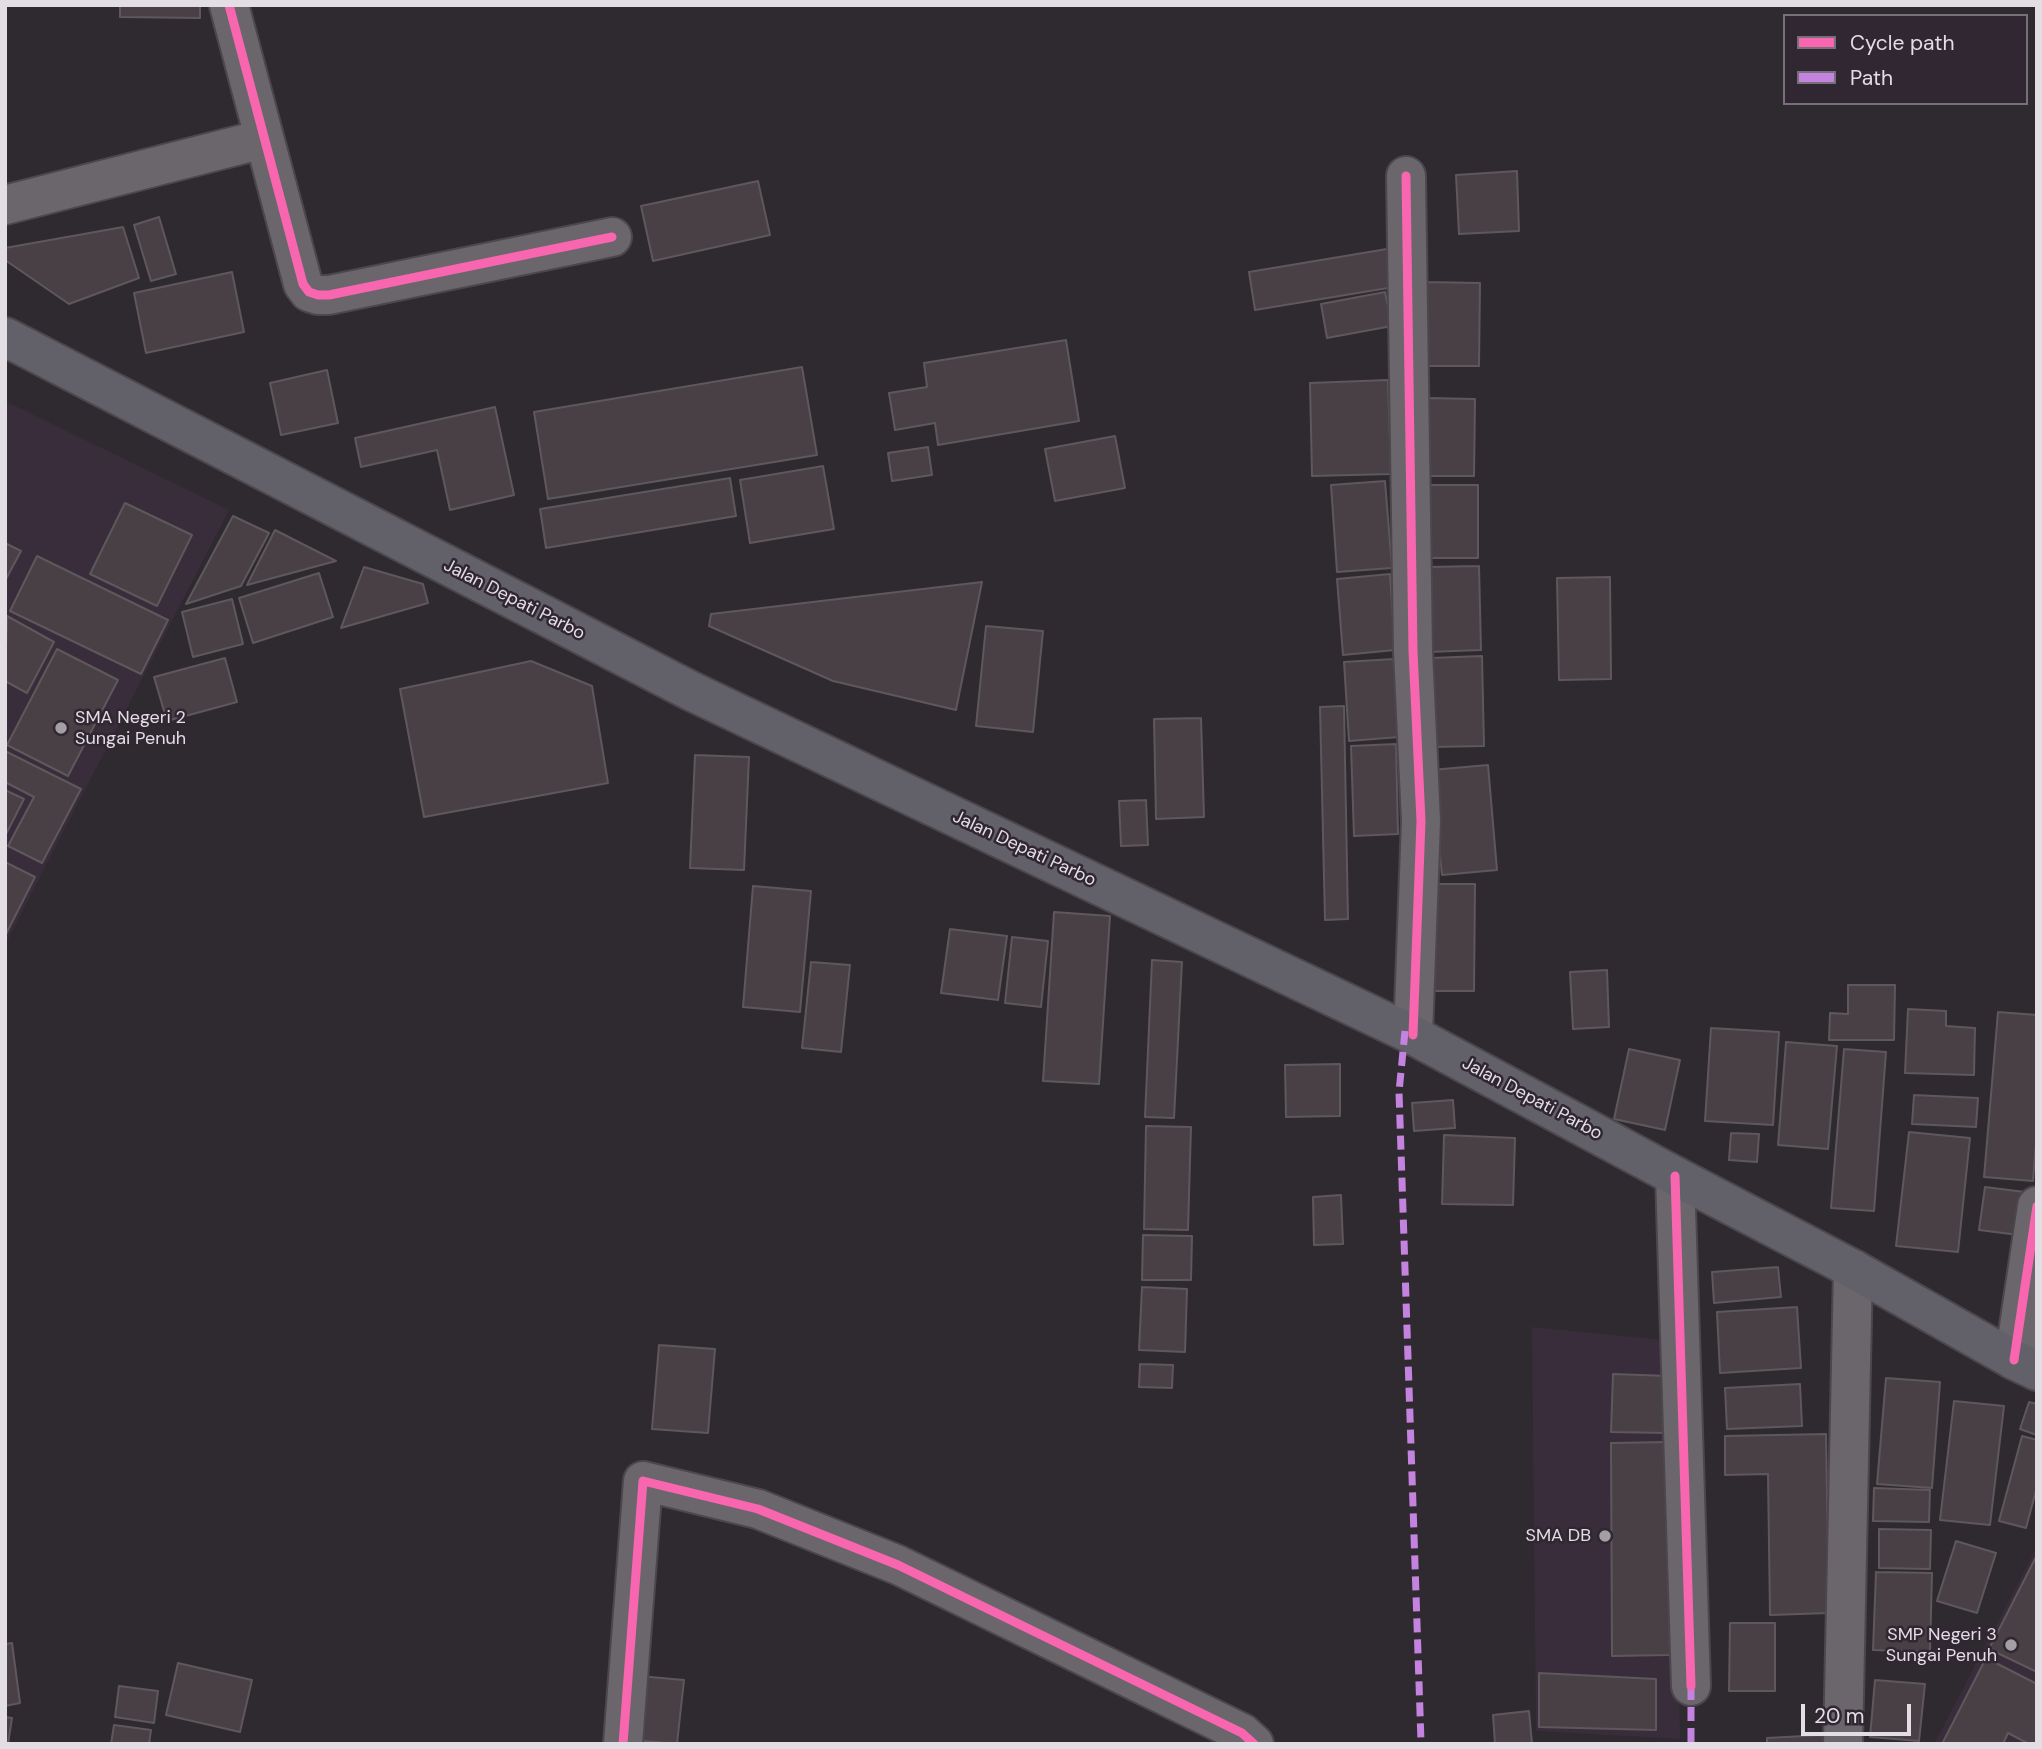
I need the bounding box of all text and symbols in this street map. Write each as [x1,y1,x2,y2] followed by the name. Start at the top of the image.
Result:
[1783,14,2028,105] legend
[1850,29,1955,57] text: Cycle path
[1850,64,1893,92] text: Path
[440,555,588,645] street label: Jalan Depati Parbo
[75,707,186,750] place label: SMA Negeri 2 Sungai Penuh
[53,720,69,736] marker: SMA Negeri 2 Sungai Penuh
[949,806,1099,892] street label: Jalan Depati Parbo
[1458,1053,1606,1145] street label: Jalan Depati Parbo
[1525,1525,1591,1547] place label: SMA DB
[1597,1528,1613,1544] marker: SMA DB
[1886,1624,1997,1666] place label: SMP Negeri 3 Sungai Penuh
[2003,1637,2019,1653] marker: SMP Negeri 3 Sungai Penuh
[1804,1690,1914,1734] scale bar
[1814,1702,1865,1730] text: 20 m

